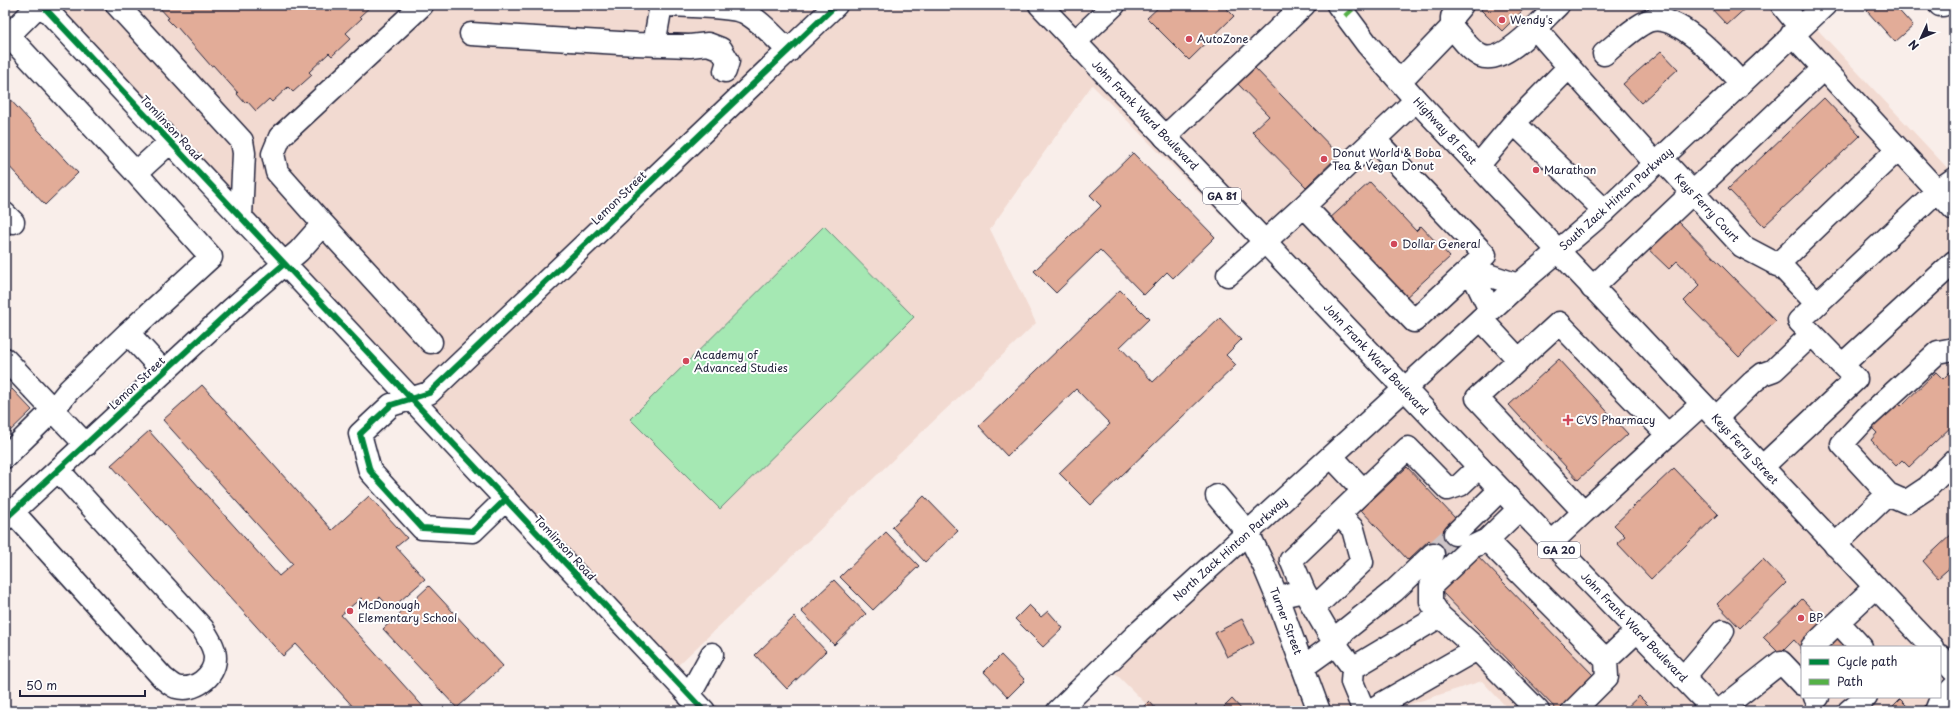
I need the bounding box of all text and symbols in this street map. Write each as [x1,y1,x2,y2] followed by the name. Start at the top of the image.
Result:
[1510,11,1553,28] place label: Wendy's
[1497,15,1507,25] marker: Wendy's
[1901,18,1941,58] north arrow
[1197,30,1249,47] place label: AutoZone
[1184,34,1194,44] marker: AutoZone
[1904,36,1923,54] text: N
[1088,56,1203,174] street label: John Frank Ward Boulevard
[137,91,206,164] street label: Tomlinson Road
[1409,93,1482,169] street label: Highway 81 East
[1555,143,1676,254] street label: South Zack Hinton Parkway
[1332,144,1442,174] place label: Donut World & Boba Tea & Vegan Donut
[1319,154,1329,164] marker: Donut World & Boba Tea & Vegan Donut
[1544,161,1596,178] place label: Marathon
[1531,165,1541,175] marker: Marathon
[587,166,650,228] street label: Lemon Street
[1671,169,1744,246] street label: Keys Ferry Court
[1203,188,1241,204] road number: GA 81
[1402,235,1481,252] place label: Dollar General
[1389,239,1399,249] marker: Dollar General
[1320,299,1433,419] street label: John Frank Ward Boulevard
[694,346,788,376] place label: Academy of Advanced Studies
[105,352,169,413] street label: Lemon Street
[681,356,691,366] marker: Academy of Advanced Studies
[1708,409,1783,488] street label: Keys Ferry Street
[1576,411,1655,428] place label: CVS Pharmacy
[1563,415,1573,425] marker: CVS Pharmacy
[1169,493,1291,605] street label: North Zack Hinton Parkway
[531,511,600,584] street label: Tomlinson Road
[1538,542,1580,558] road number: GA 20
[1577,568,1692,686] street label: John Frank Ward Boulevard
[1266,585,1307,657] street label: Turner Street
[358,596,457,626] place label: McDonough Elementary School
[345,606,355,616] marker: McDonough Elementary School
[1809,609,1823,626] place label: BP
[1796,613,1806,623] marker: BP
[1801,646,1941,698] legend
[1837,652,1898,670] text: Cycle path
[20,672,145,698] scale bar
[1837,672,1863,690] text: Path
[26,676,57,694] text: 50 m

